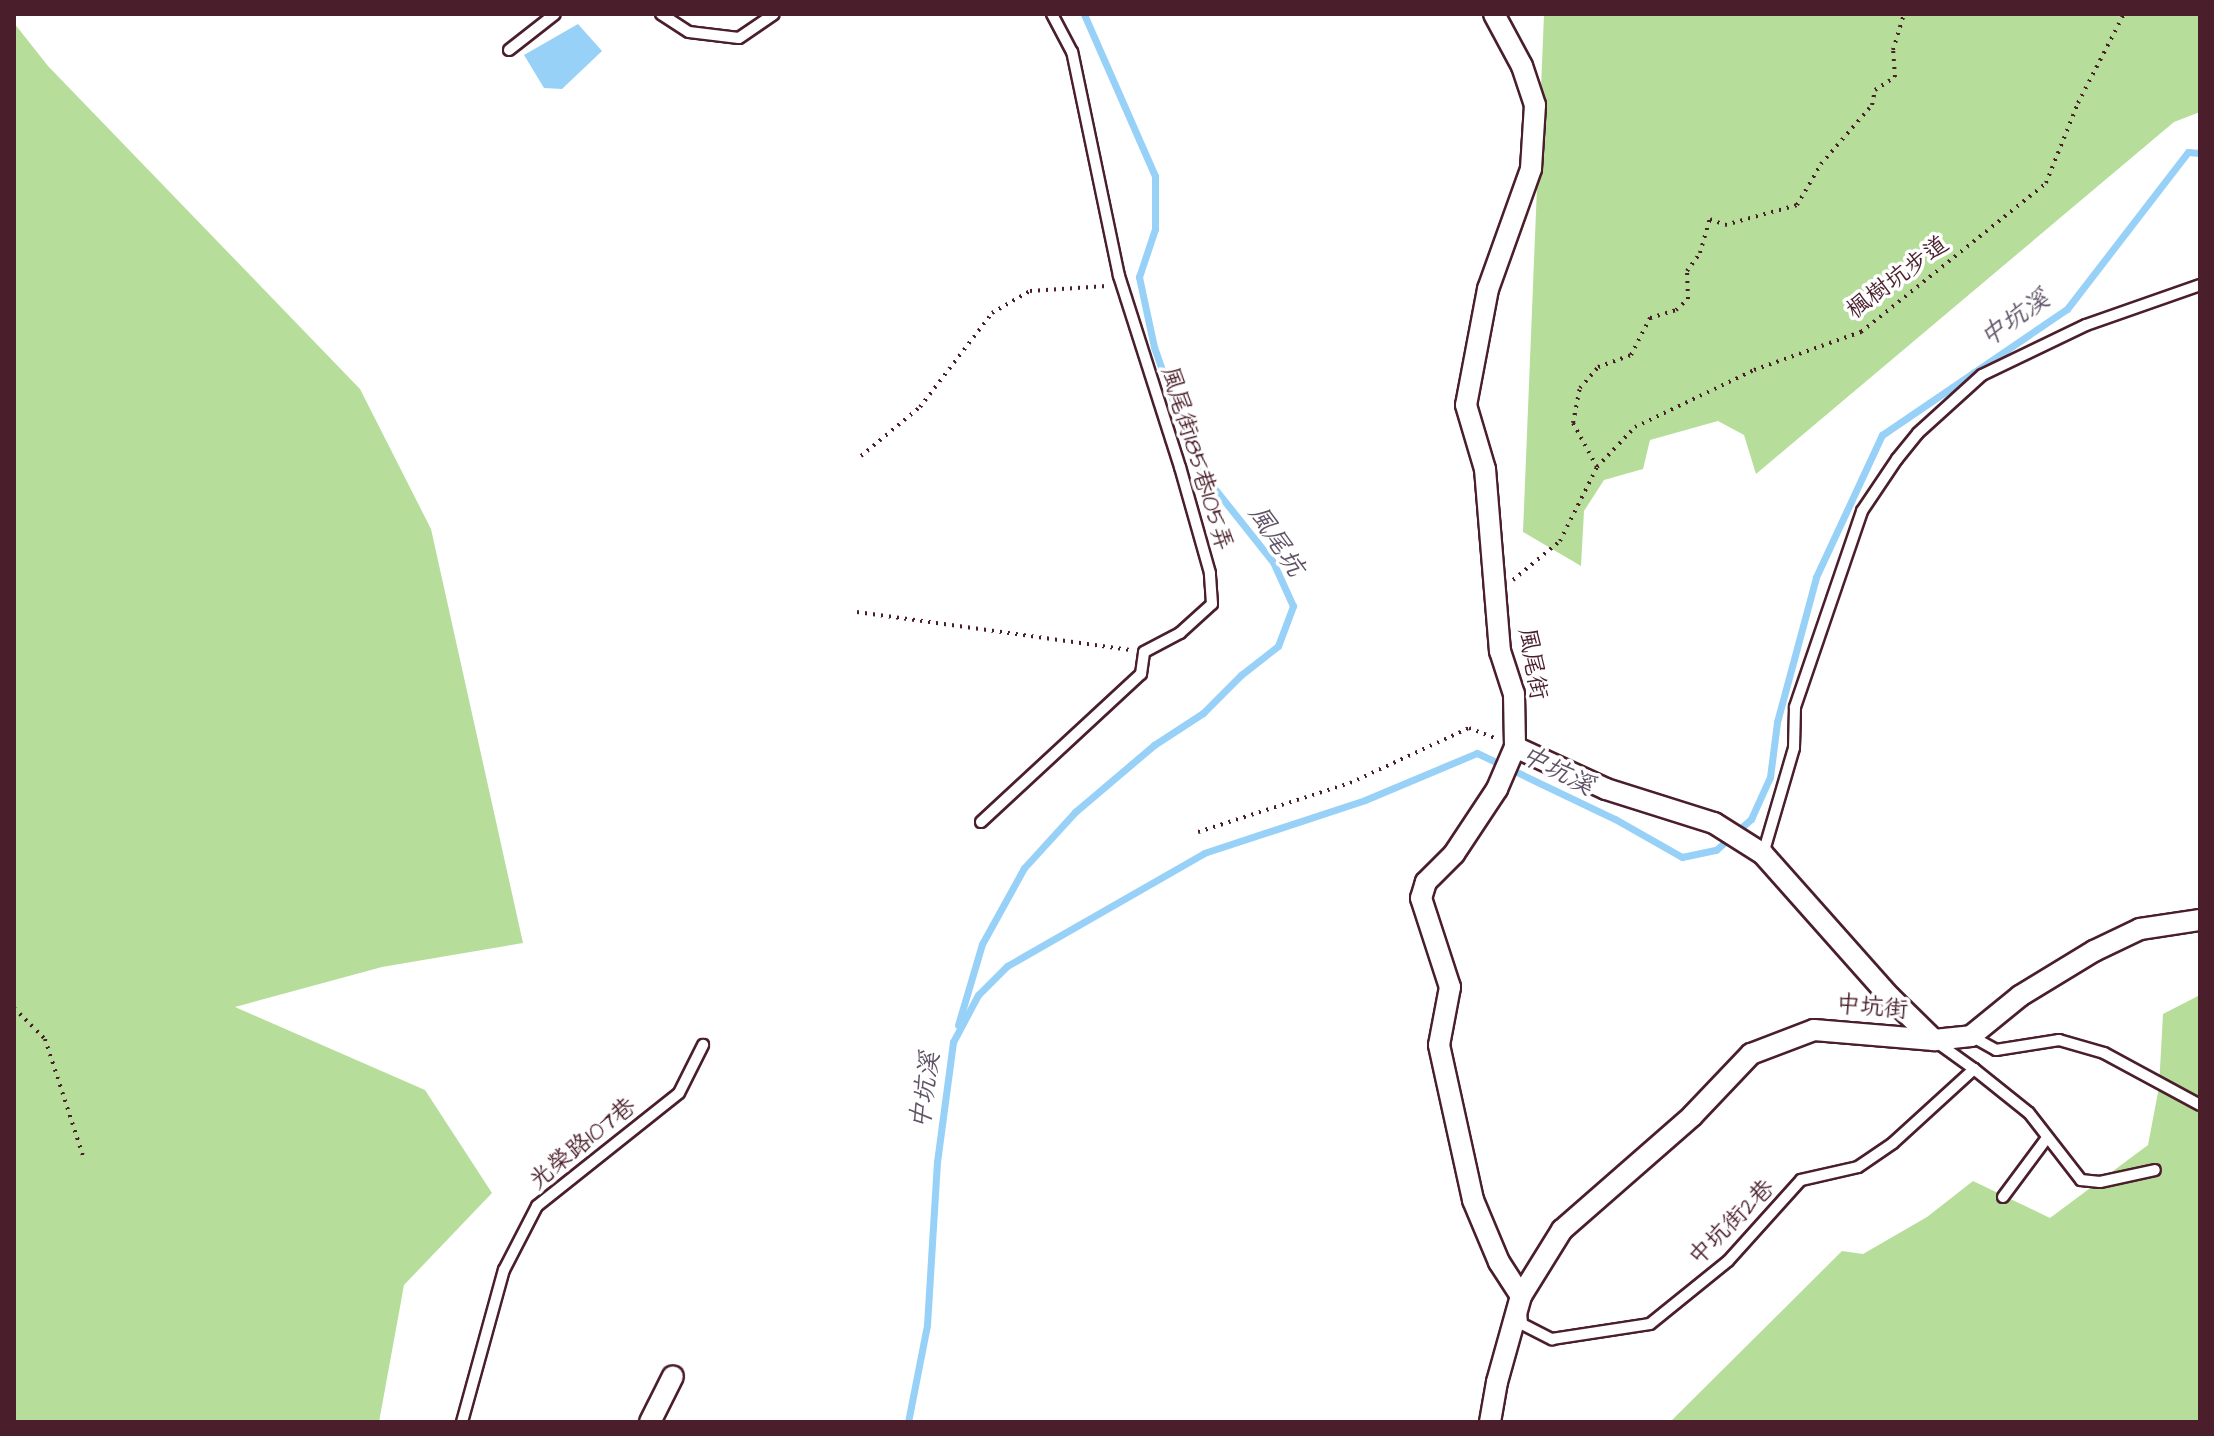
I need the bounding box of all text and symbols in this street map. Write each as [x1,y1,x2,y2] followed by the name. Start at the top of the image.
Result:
[1841,230,1955,326] street label: 楓樹坑步道
[1974,284,2056,354] water label: 中坑溪
[1154,364,1238,554] street label: 風尾街185巷105弄
[1242,500,1310,582] water label: 風尾坑
[1512,626,1552,702] street label: 風尾街
[1515,739,1599,803] water label: 中坑溪
[1835,991,1909,1025] street label: 中坑街
[905,1050,947,1132] water label: 中坑溪
[524,1092,642,1196] street label: 光榮路107巷
[1683,1174,1781,1272] street label: 中坑街2巷

